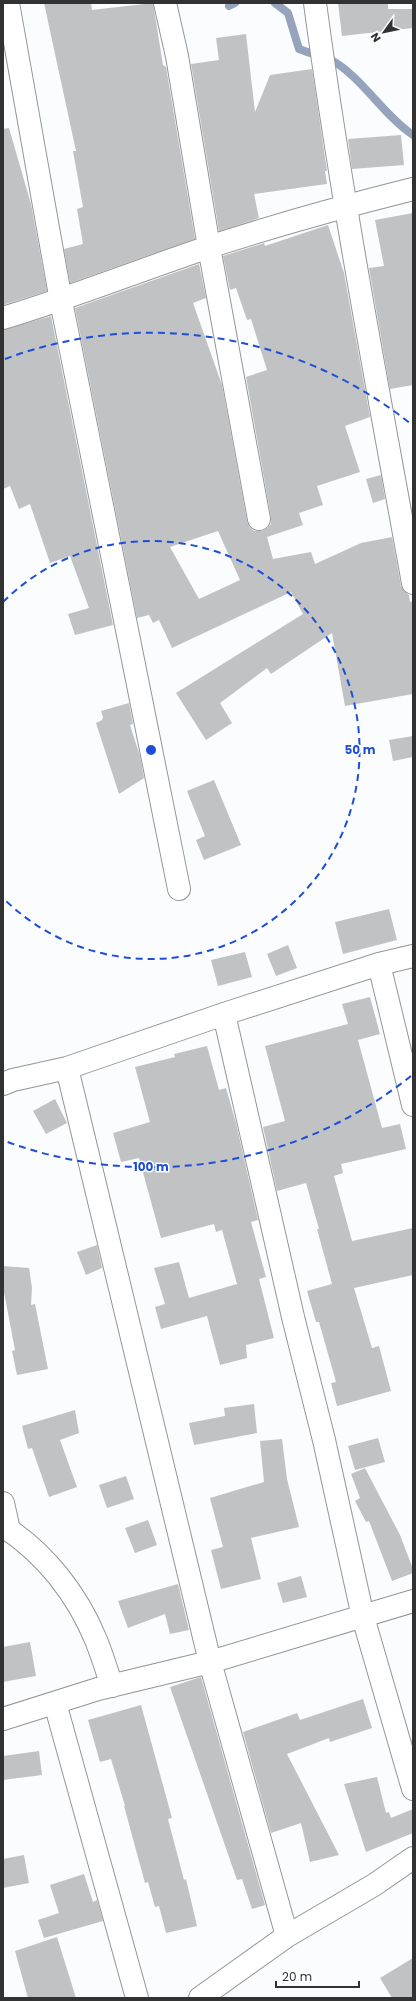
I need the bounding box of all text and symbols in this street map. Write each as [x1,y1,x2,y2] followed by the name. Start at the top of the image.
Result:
[364,12,404,52] north arrow
[367,30,385,45] text: N
[345,741,376,758] text: 50 m
[144,743,158,757] centre of rings
[133,1158,169,1175] text: 100 m
[276,1963,359,1989] scale bar
[282,1968,312,1985] text: 20 m

